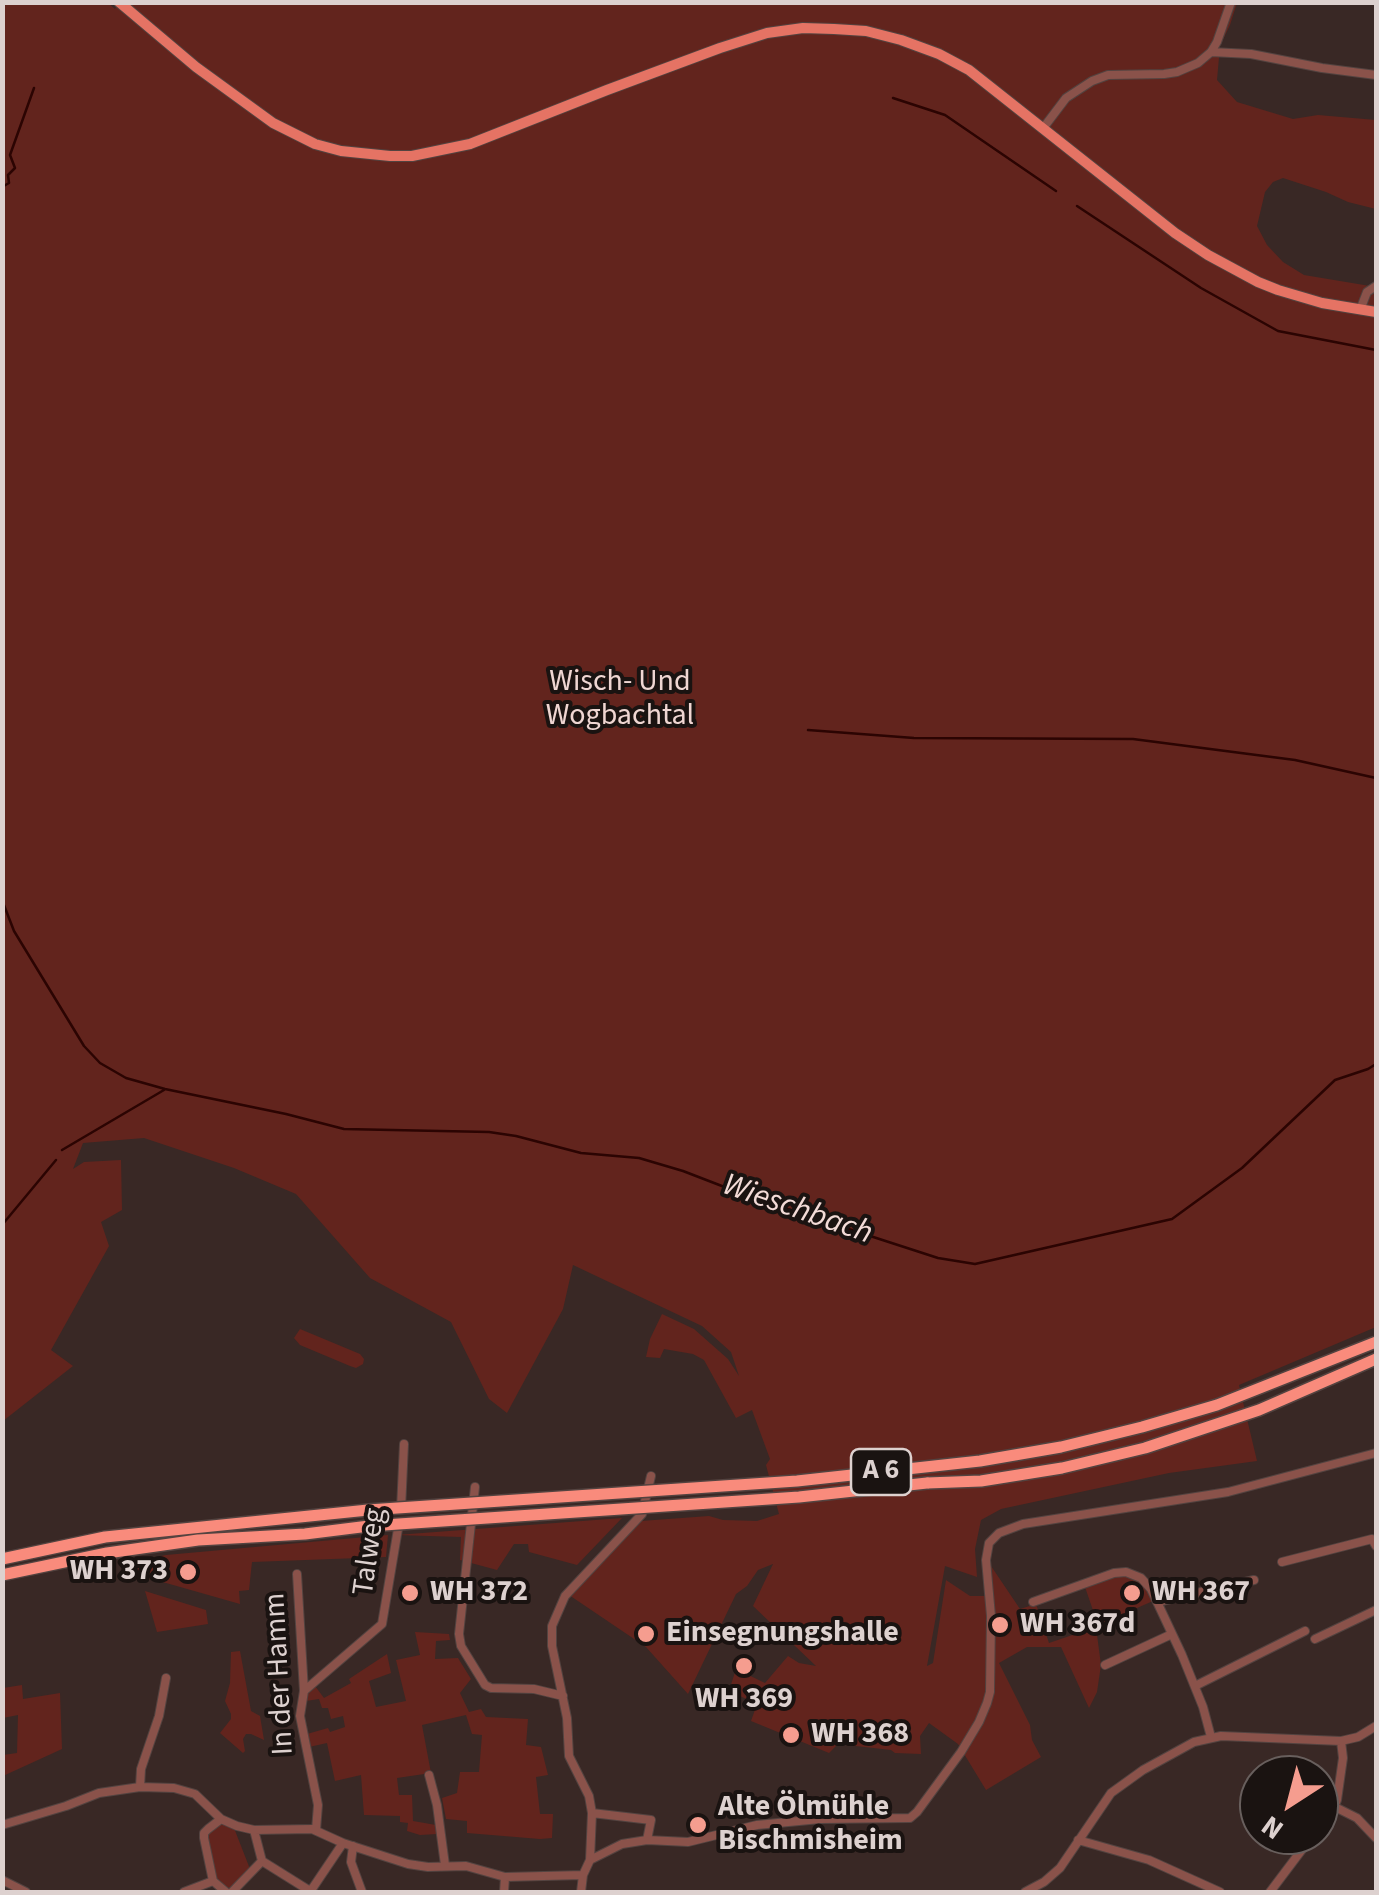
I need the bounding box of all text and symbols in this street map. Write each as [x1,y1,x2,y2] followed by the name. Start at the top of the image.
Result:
[546,665,694,736] park label: Wisch- Und Wogbachtal
[717,1168,877,1254] water label: Wieschbach
[851,1449,911,1495] road number: A 6
[347,1506,395,1598] street label: Talweg
[70,1554,168,1590] place label: WH 373
[177,1561,199,1583] marker: WH 373
[430,1575,528,1611] place label: WH 372
[1152,1575,1250,1611] place label: WH 367
[399,1582,421,1604] marker: WH 372
[1121,1582,1143,1604] marker: WH 367
[259,1592,303,1756] street label: In der Hamm
[1020,1607,1135,1643] place label: WH 367d
[989,1614,1011,1636] marker: WH 367d
[666,1616,899,1652] place label: Einsegnungshalle
[635,1623,657,1645] marker: Einsegnungshalle
[733,1655,755,1677] marker: WH 369
[695,1682,793,1718] place label: WH 369
[811,1717,909,1753] place label: WH 368
[780,1724,802,1746] marker: WH 368
[1239,1755,1339,1855] north arrow
[718,1790,903,1860] place label: Alte Ölmühle Bischmisheim
[1253,1806,1292,1849] text: N
[687,1814,709,1836] marker: Alte Ölmühle Bischmisheim

